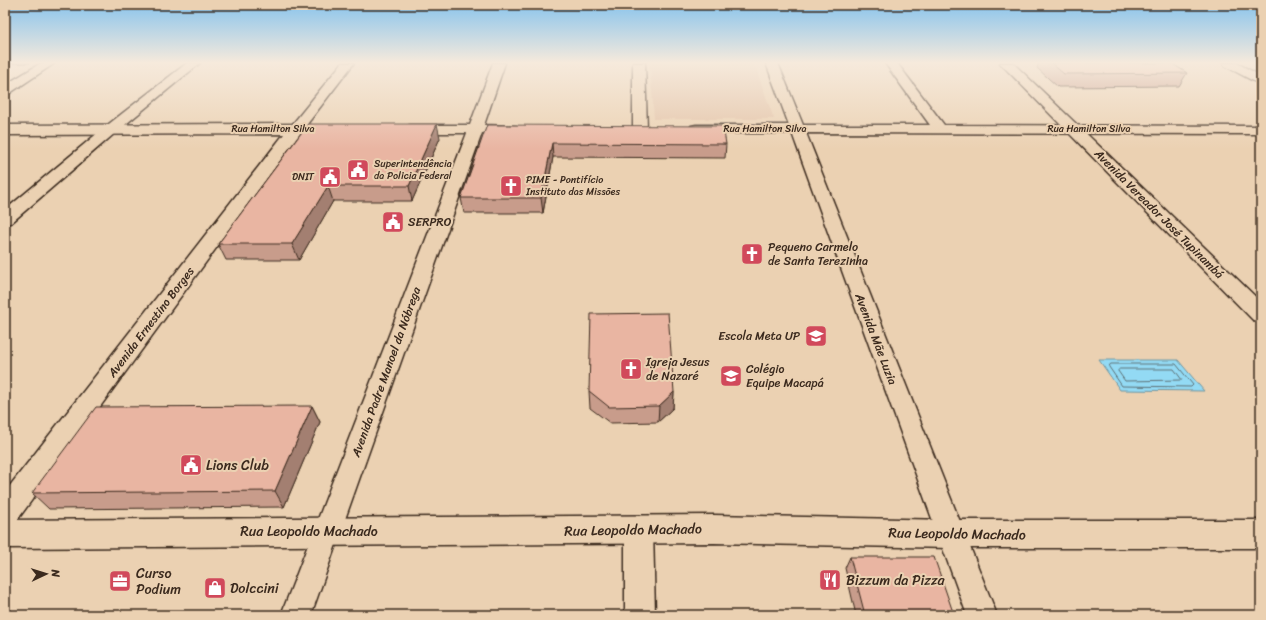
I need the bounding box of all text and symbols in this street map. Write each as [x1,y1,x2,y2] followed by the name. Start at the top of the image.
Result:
[231,120,315,138] street label: Rua Hamilton Silva
[723,120,807,138] street label: Rua Hamilton Silva
[1047,120,1131,138] street label: Rua Hamilton Silva
[1088,143,1229,284] street label: Avenida Vereador José Tupinambá
[374,155,452,185] place label: Superintendência da Policia Federal
[345,157,371,183] public building icon: Superintendência da Policia Federal
[317,164,343,190] public building icon: DNIT
[292,168,315,186] place label: DNIT
[525,171,620,201] place label: PIME - Pontifício Instituto das Missões
[498,173,524,199] church icon: PIME - Pontifício Instituto das Missões
[380,209,406,235] public building icon: SERPRO
[408,211,452,233] place label: SERPRO
[768,236,868,272] place label: Pequeno Carmelo de Santa Terezinha
[739,241,765,267] church icon: Pequeno Carmelo de Santa Terezinha
[101,261,201,383] street label: Avenida Ernestino Borges
[345,283,427,461] street label: Avenida Padre Manoel da Nóbrega
[848,289,904,388] street label: Avenida Mãe Luzia
[803,323,829,349] school or university icon: Escola Meta UP
[718,325,800,347] place label: Escola Meta UP
[645,351,710,387] place label: Igreja Jesus de Nazaré
[618,356,644,382] church icon: Igreja Jesus de Nazaré
[746,358,824,394] place label: Colégio Equipe Macapá
[718,363,744,389] school or university icon: Colégio Equipe Macapá
[178,452,204,478] public building icon: Lions Club
[206,453,269,478] place label: Lions Club
[564,516,702,544] street label: Rua Leopoldo Machado
[240,519,378,544] street label: Rua Leopoldo Machado
[888,520,1026,548] street label: Rua Leopoldo Machado
[26,554,66,594] north arrow
[136,561,181,602] place label: Curso Podium
[817,567,843,593] restaurant icon: Bizzum da Pizza
[46,568,65,578] text: N
[107,568,133,594] office icon: Curso Podium
[846,568,946,593] place label: Bizzum da Pizza
[202,575,228,601] shop icon: Dolccini
[230,576,280,601] place label: Dolccini

